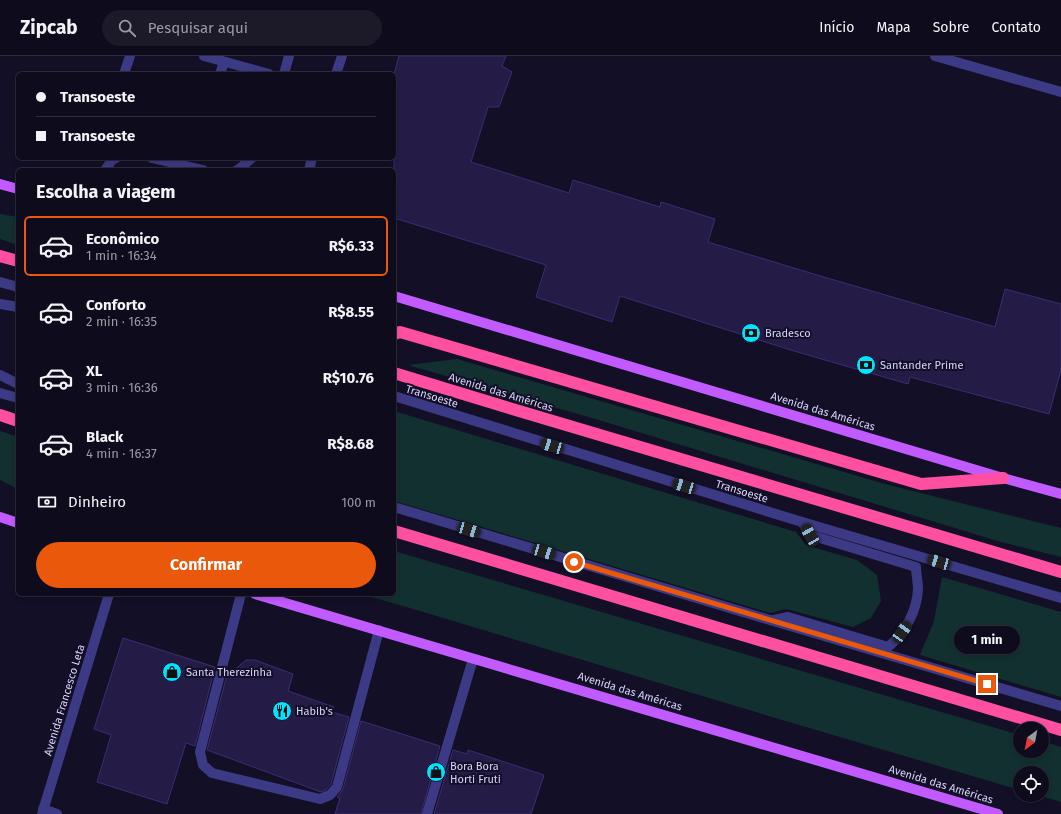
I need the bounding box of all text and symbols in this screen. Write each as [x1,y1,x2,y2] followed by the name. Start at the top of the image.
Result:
[102,10,382,46] search box
[20,16,78,39] text: Zipcab
[116,17,138,39] icon: search
[148,19,248,37] text: Pesquisar aqui
[819,19,854,36] text: Início
[876,19,911,36] text: Mapa
[933,19,969,36] text: Sobre
[991,19,1041,36] text: Contato
[60,88,135,106] text: Transoeste
[60,127,135,145] text: Transoeste
[36,181,176,203] text: Escolha a viagem
[38,228,74,264] icon: car
[86,230,159,248] text: Econômico
[329,237,374,255] text: R$6.33
[86,248,157,263] text: 1 min · 16:34
[38,294,74,330] icon: car
[86,296,146,314] text: Conforto
[328,303,374,321] text: R$8.55
[86,314,157,329] text: 2 min · 16:35
[740,322,762,344] bank icon: Bradesco
[765,327,811,340] place label: Bradesco
[855,354,877,376] bank icon: Santander Prime
[880,359,963,372] place label: Santander Prime
[38,360,74,396] icon: car
[86,362,102,380] text: XL
[323,369,374,387] text: R$10.76
[447,370,555,415] street label: Avenida das Américas
[86,380,158,395] text: 3 min · 16:36
[404,382,460,411] street label: Transoeste
[769,389,877,434] street label: Avenida das Américas
[38,426,74,462] icon: car
[86,428,123,446] text: Black
[327,435,374,453] text: R$8.68
[539,437,565,455] car
[86,446,157,461] text: 4 min · 16:37
[671,477,697,495] car
[714,477,770,506] street label: Transoeste
[36,491,58,513] icon: cash
[68,493,126,511] text: Dinheiro
[341,495,376,510] text: 100 m
[456,521,482,539] car
[799,522,821,548] car
[36,542,376,588] button: Confirmar
[531,543,557,561] car
[565,553,583,571] route start
[926,553,952,571] car
[890,619,914,645] car
[954,626,1020,654] callout: 1 min
[971,632,1003,647] text: 1 min
[41,643,88,757] street label: Avenida Francesco Leta
[161,661,183,683] shop icon: Santa Therezinha
[186,666,272,679] place label: Santa Therezinha
[576,669,684,714] street label: Avenida das Américas
[978,675,996,693] route end
[271,700,293,722] restaurant icon: Habib's
[296,705,333,718] place label: Habib's
[1013,722,1049,758] north arrow
[1013,722,1049,802] map controls
[450,760,501,786] place label: Bora Bora Horti Fruti
[425,761,447,783] shop icon: Bora Bora Horti Fruti
[887,762,995,807] street label: Avenida das Américas
[1013,766,1049,802] button: locate

